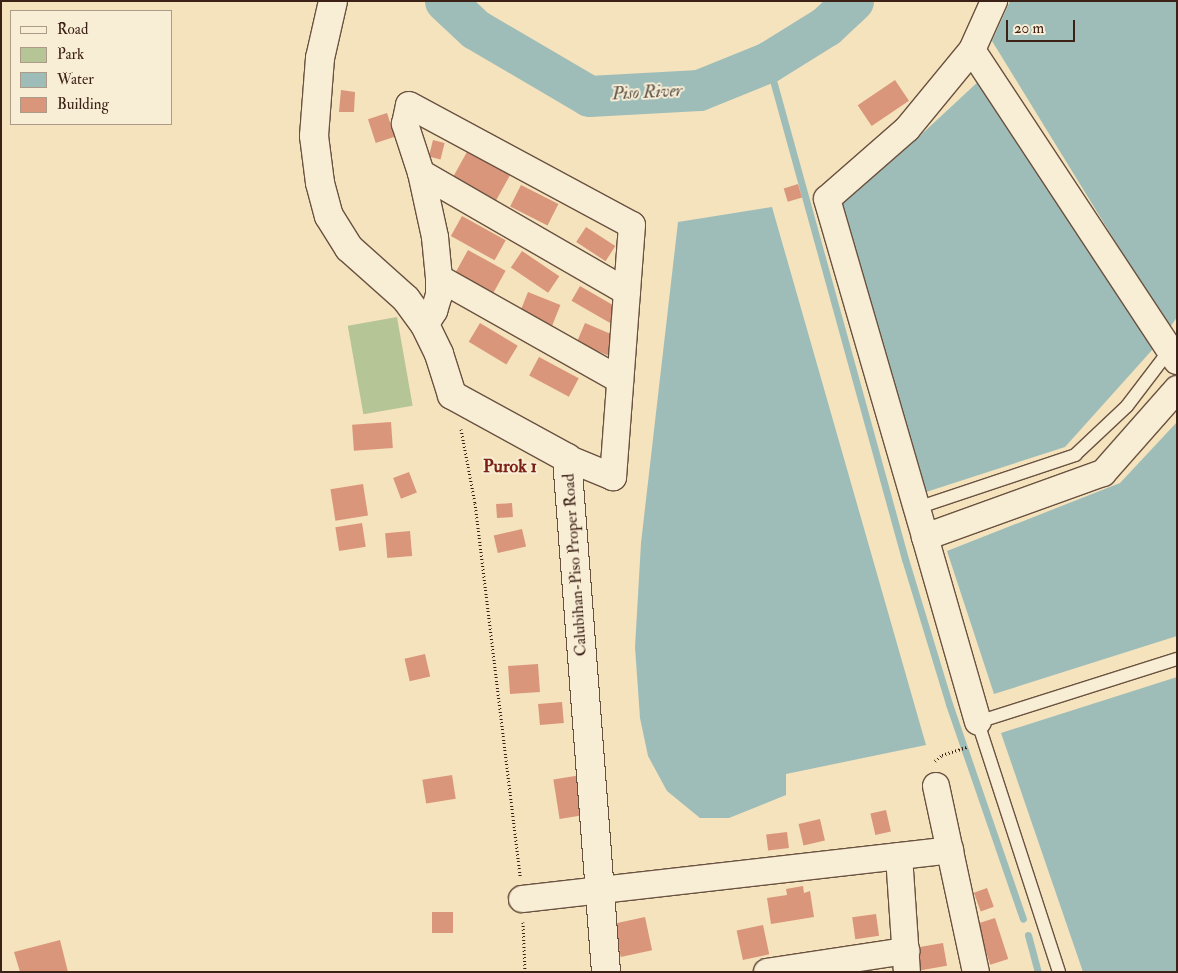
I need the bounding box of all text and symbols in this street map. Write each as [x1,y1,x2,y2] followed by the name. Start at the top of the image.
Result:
[10,10,172,125] legend
[1008,10,1077,42] scale bar
[1014,19,1044,38] text: 20 m
[57,20,88,39] text: Road
[57,45,84,64] text: Park
[57,70,94,89] text: Water
[611,80,683,106] water label: Piso River
[57,95,109,114] text: Building
[483,456,537,478] district label: Purok 1
[559,473,591,657] street label: Calubihan-Piso Proper Road

